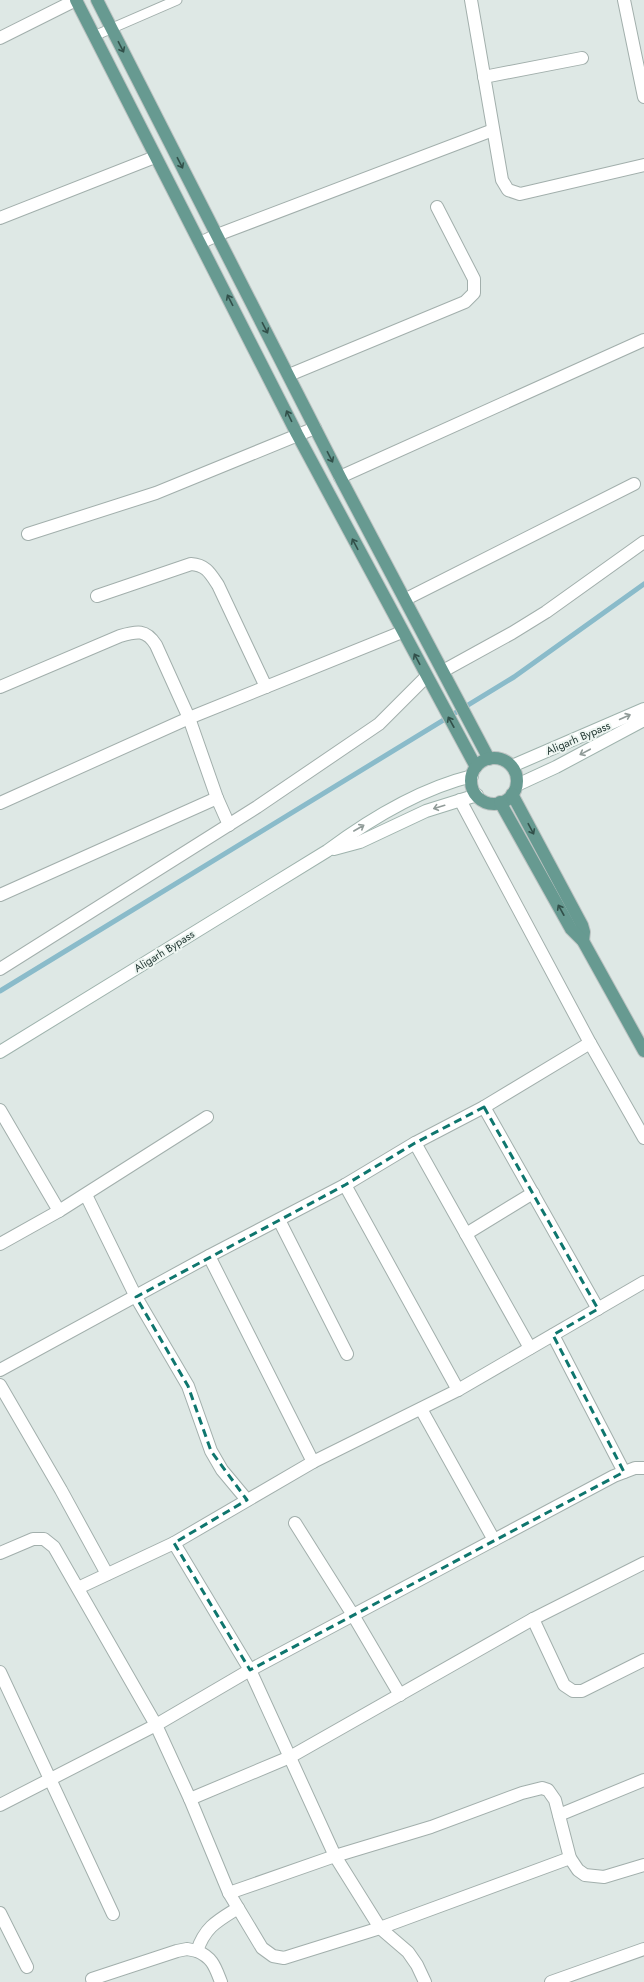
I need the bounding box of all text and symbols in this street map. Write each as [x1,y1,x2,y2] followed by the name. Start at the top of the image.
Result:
[118,41,125,53] one-way arrow
[177,156,184,168] one-way arrow
[226,295,233,307] one-way arrow
[262,322,269,334] one-way arrow
[285,411,292,423] one-way arrow
[327,451,334,463] one-way arrow
[351,538,359,550] one-way arrow
[412,653,420,665] one-way arrow
[618,713,630,721] one-way arrow
[447,716,455,728] one-way arrow
[543,717,613,759] street label: Aligarh Bypass
[579,749,591,756] one-way arrow
[433,804,446,811] one-way arrow
[527,823,535,835] one-way arrow
[353,824,365,832] one-way arrow
[556,905,564,917] one-way arrow
[131,926,198,976] street label: Aligarh Bypass

